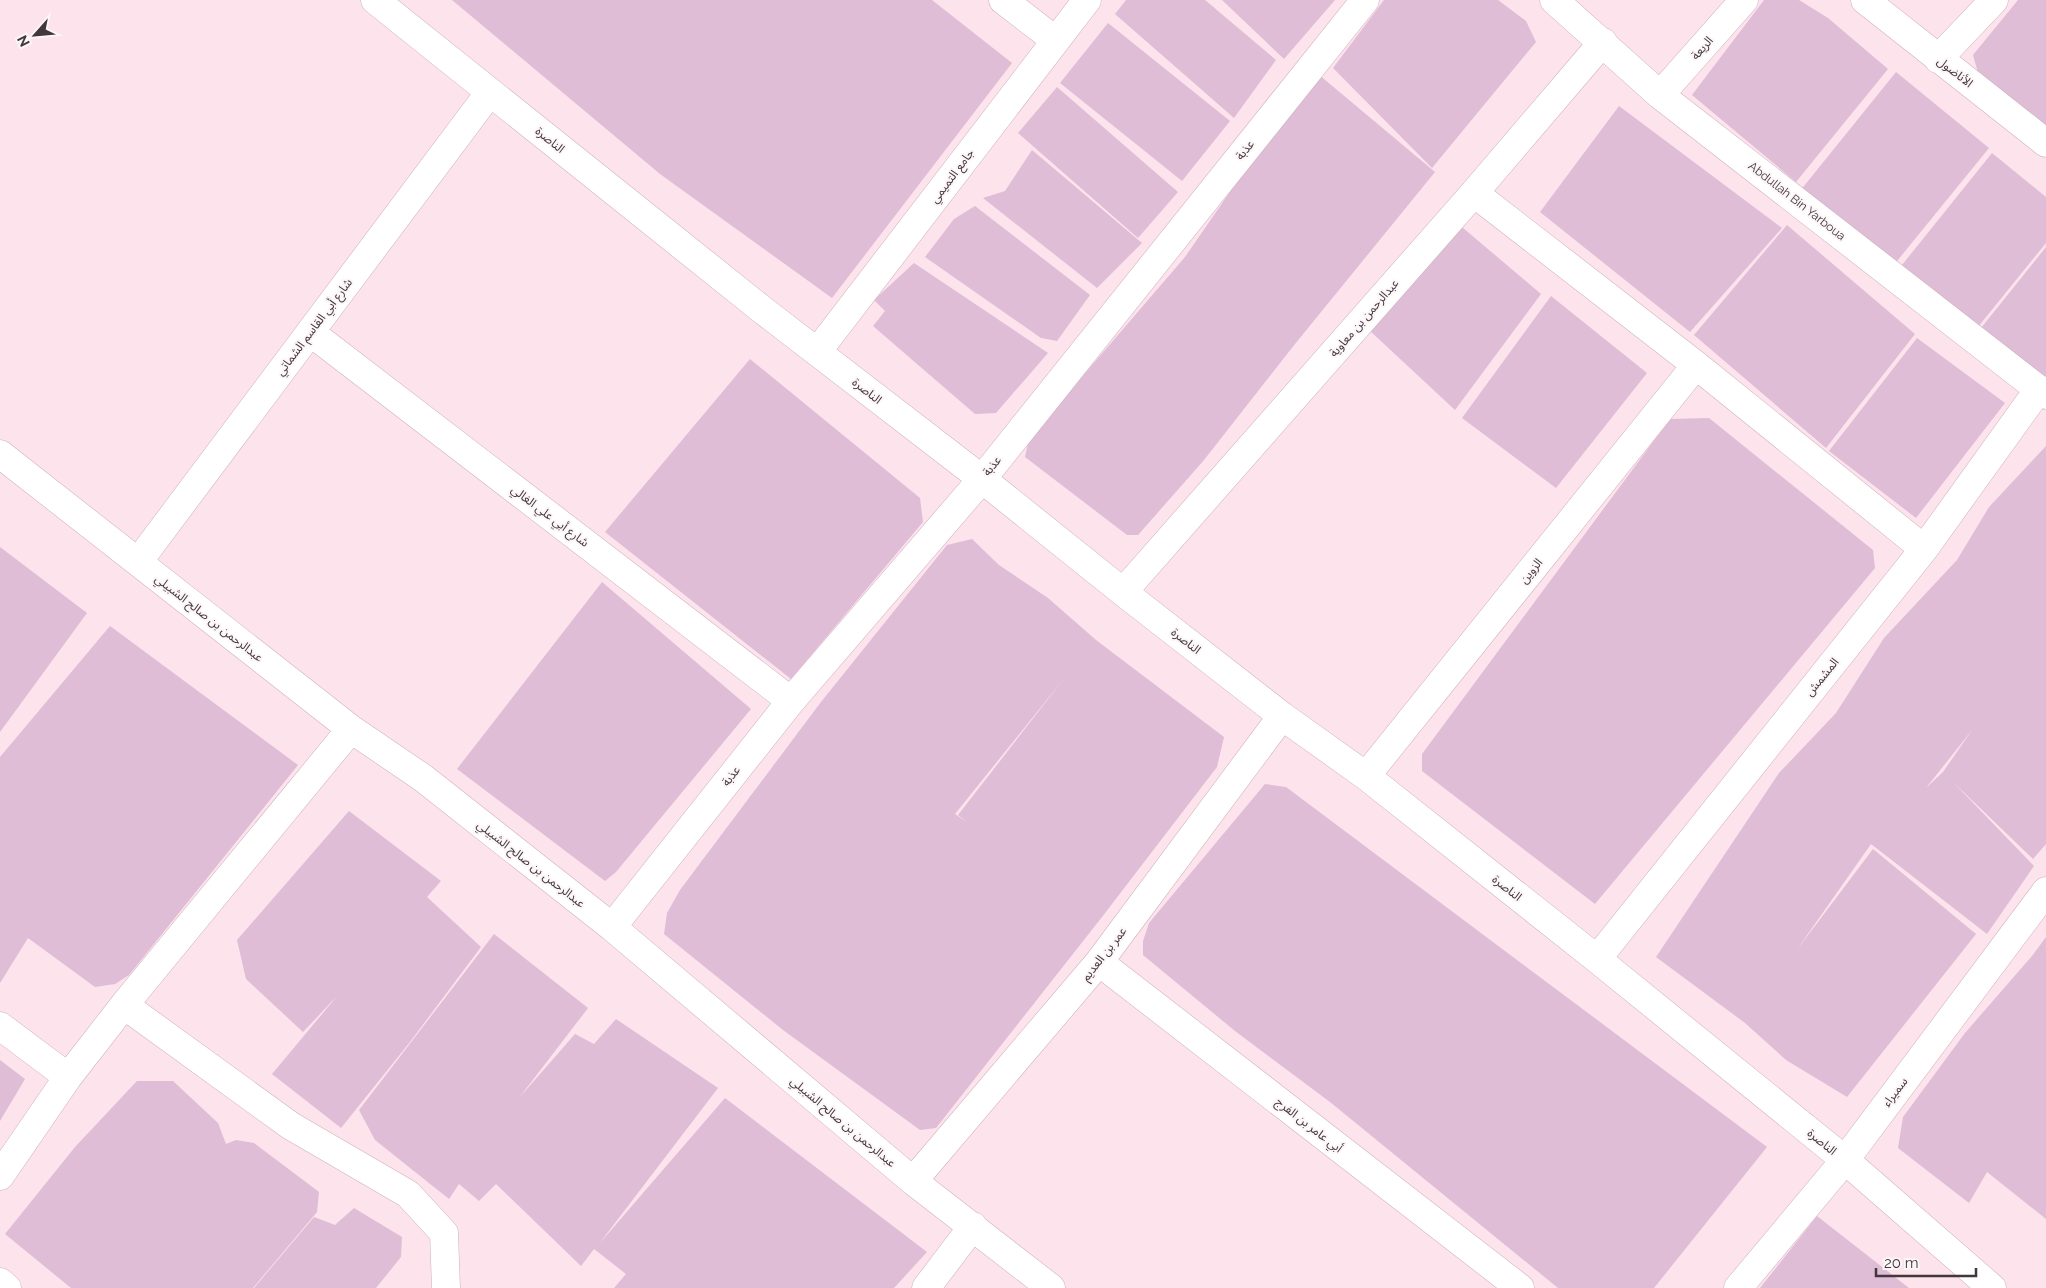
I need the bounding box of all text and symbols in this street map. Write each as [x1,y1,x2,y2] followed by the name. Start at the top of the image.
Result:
[10,10,60,60] north arrow
[14,33,33,49] text: N
[1688,33,1716,62] street label: الريعة
[1934,54,1976,90] street label: الأناضول
[533,124,568,156] street label: الناصرة
[1233,137,1257,163] street label: عذبة
[927,146,979,207] street label: جامع التميمي
[1746,159,1848,243] street label: Abdullah Bin Yarboua
[272,275,357,380] street label: شارع أبي القاسم الشماتي
[1326,276,1402,360] street label: عبدالرحمن بن معاوية
[849,375,885,407] street label: الناصرة
[980,453,1004,479] street label: عذبة
[507,482,592,552] street label: شارع أبي علي الغالي
[1517,555,1546,586] street label: الزوين
[151,571,266,667] street label: عبدالرحمن بن صالح الشبيلي
[1168,625,1204,657] street label: الناصرة
[1802,655,1842,699] street label: المشمش
[719,763,743,789] street label: عذبة
[473,817,588,913] street label: عبدالرحمن بن صالح الشبيلي
[1489,872,1525,904] street label: الناصرة
[1079,924,1131,985] street label: عمر بن العديم
[786,1074,899,1172] street label: عبدالرحمن بن صالح الشبيلي
[1879,1075,1911,1109] street label: سميراء
[1271,1094,1346,1158] street label: أبي عامر بن الفرج
[1805,1126,1840,1158] street label: الناصرة
[1876,1246,1976,1278] scale bar
[1884,1254,1919,1272] text: 20 m

